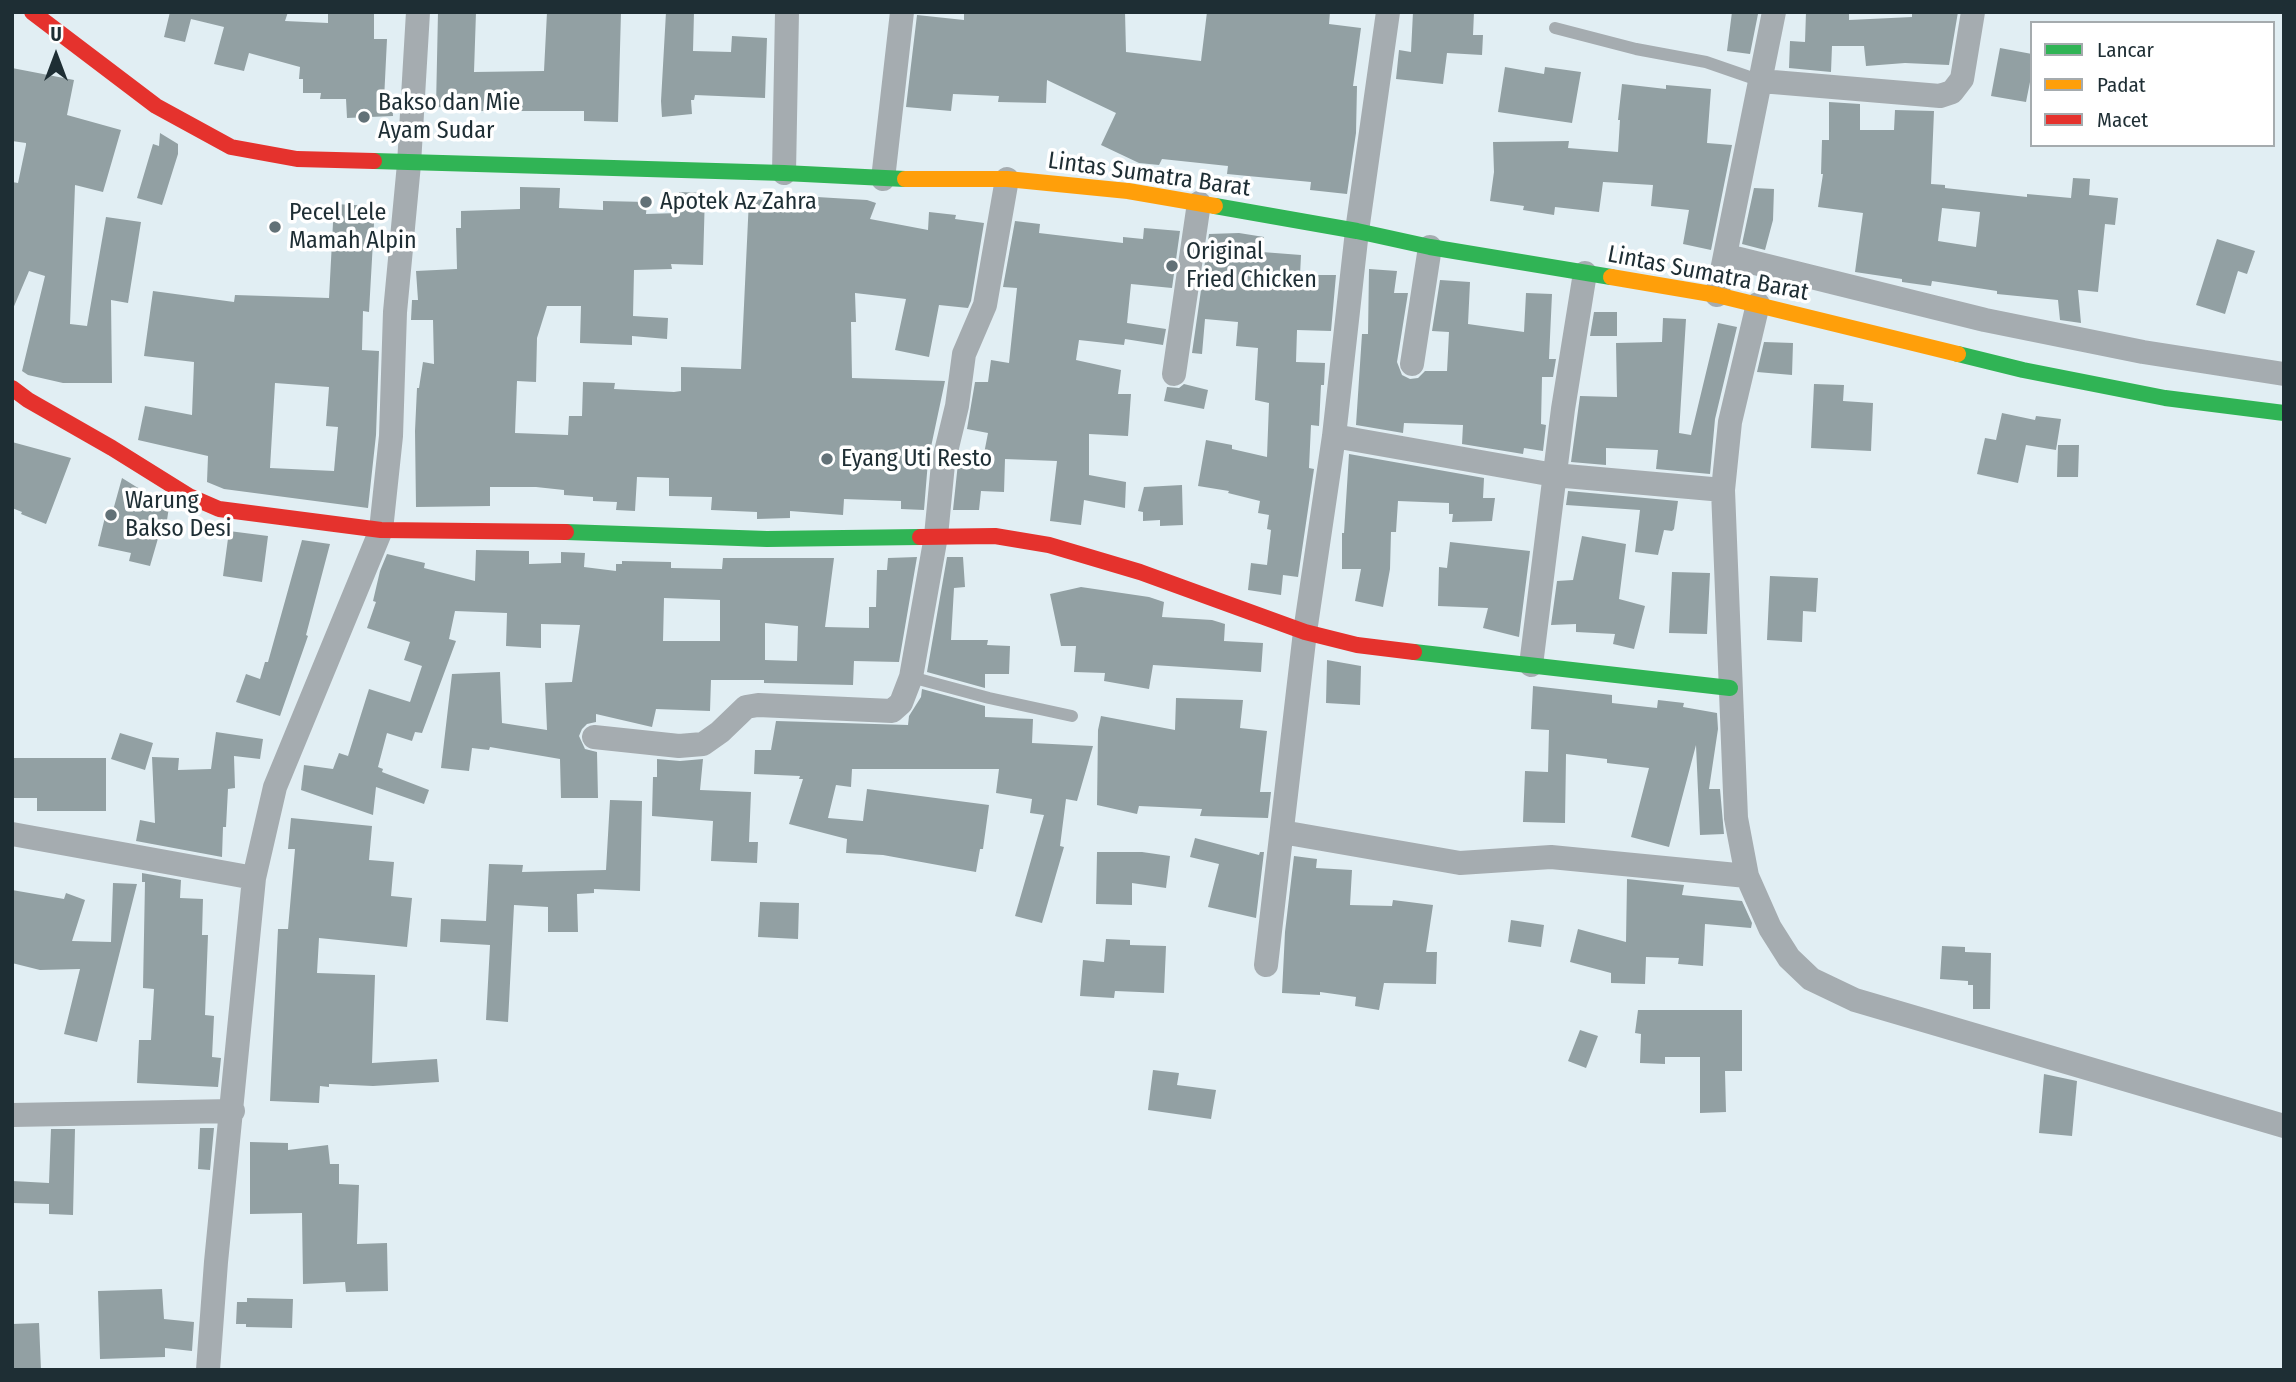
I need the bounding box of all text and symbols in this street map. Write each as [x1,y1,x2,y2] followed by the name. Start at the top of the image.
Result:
[21,21,91,91] north arrow
[2030,21,2275,147] legend
[50,23,62,46] text: U
[2097,37,2154,63] text: Lancar
[2097,72,2146,98] text: Padat
[378,89,520,145] place label: Bakso dan Mie Ayam Sudar
[2097,107,2148,133] text: Macet
[356,109,372,125] marker: Bakso dan Mie Ayam Sudar
[1046,147,1252,203] street label: Lintas Sumatra Barat
[660,188,817,216] place label: Apotek Az Zahra
[638,194,654,210] marker: Apotek Az Zahra
[289,199,417,255] place label: Pecel Lele Mamah Alpin
[267,219,283,235] marker: Pecel Lele Mamah Alpin
[1186,238,1317,294] place label: Original Fried Chicken
[1605,240,1811,308] street label: Lintas Sumatra Barat
[1164,258,1180,274] marker: Original Fried Chicken
[841,445,992,473] place label: Eyang Uti Resto
[819,451,835,467] marker: Eyang Uti Resto
[125,487,232,543] place label: Warung Bakso Desi
[103,507,119,523] marker: Warung Bakso Desi

